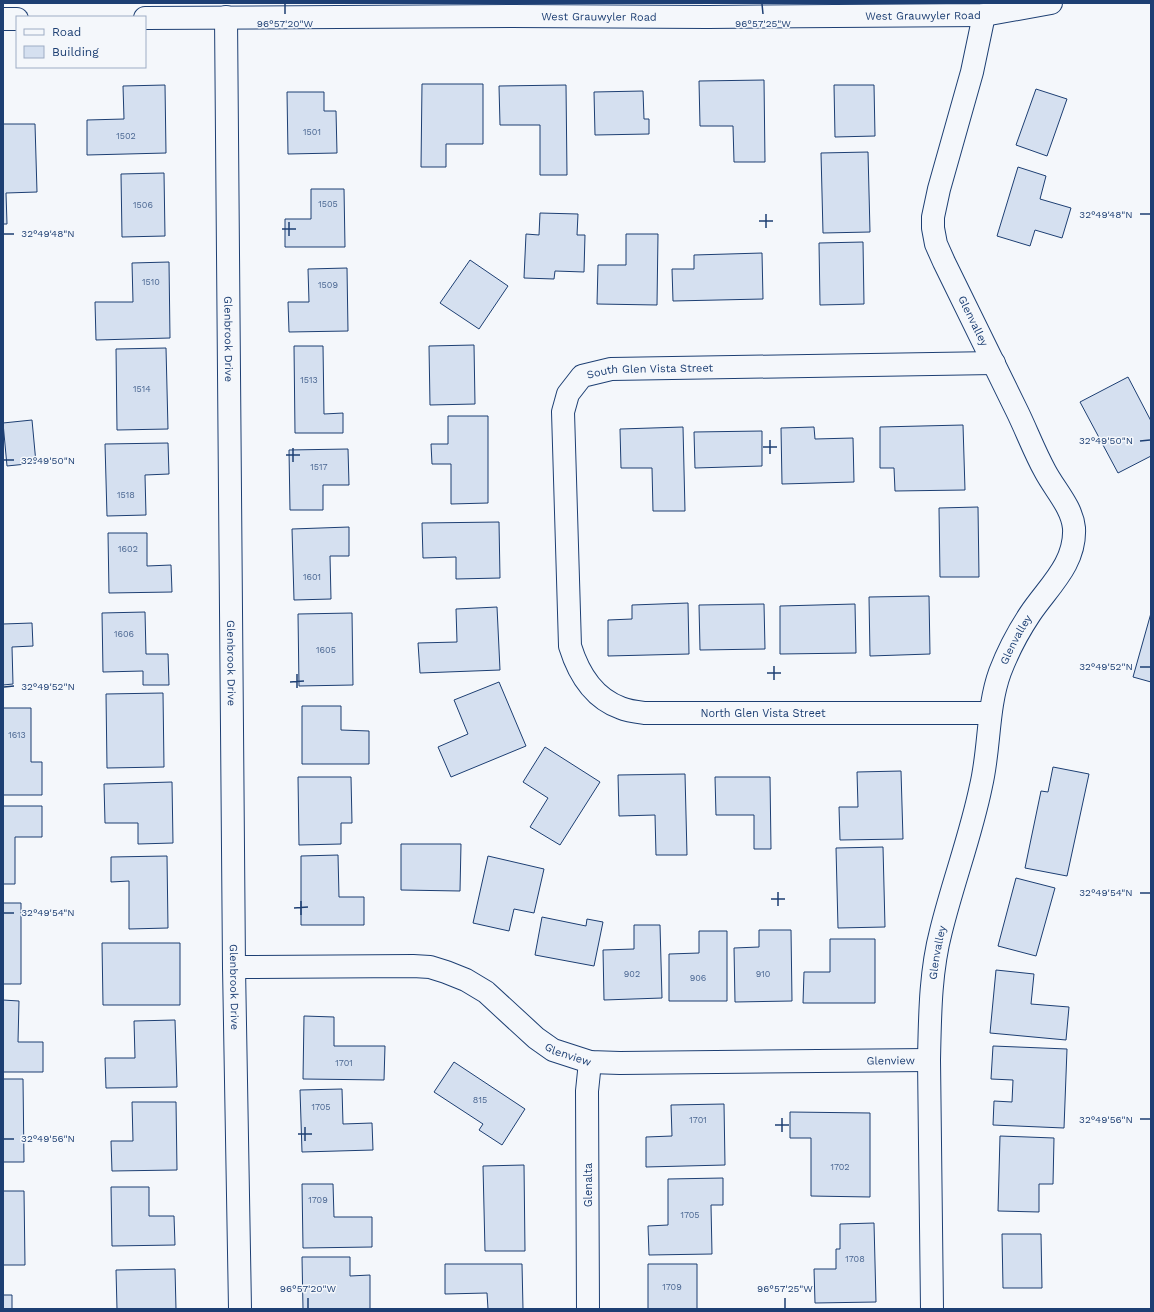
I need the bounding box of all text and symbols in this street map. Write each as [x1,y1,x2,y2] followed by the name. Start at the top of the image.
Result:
[865,9,981,22] street label: West Grauwyler Road
[541,10,657,23] street label: West Grauwyler Road
[16,16,146,68] legend
[257,18,314,29] text: 96°57'20"W
[735,18,791,29] text: 96°57'25"W
[52,25,81,39] text: Road
[52,45,99,59] text: Building
[303,127,321,137] house number: 1501
[116,131,136,141] house number: 1502
[318,199,338,209] house number: 1505
[133,200,153,210] house number: 1506
[1079,209,1133,220] text: 32°49'48"N
[21,228,75,239] text: 32°49'48"N
[142,277,160,287] house number: 1510
[318,280,338,290] house number: 1509
[955,294,991,349] street label: Glenvalley
[222,296,236,382] street label: Glenbrook Drive
[585,361,714,381] street label: South Glen Vista Street
[300,375,318,385] house number: 1513
[133,384,151,394] house number: 1514
[1079,435,1133,446] text: 32°49'50"N
[21,455,75,466] text: 32°49'50"N
[310,462,328,472] house number: 1517
[117,490,135,500] house number: 1518
[118,544,138,554] house number: 1602
[303,572,321,582] house number: 1601
[997,612,1034,667] street label: Glenvalley
[225,620,238,706] street label: Glenbrook Drive
[114,629,134,639] house number: 1606
[316,645,336,655] house number: 1605
[1079,661,1133,672] text: 32°49'52"N
[21,681,75,692] text: 32°49'52"N
[700,707,826,720] street label: North Glen Vista Street
[8,730,26,740] house number: 1613
[1079,887,1133,898] text: 32°49'54"N
[21,907,75,918] text: 32°49'54"N
[926,924,949,980] street label: Glenvalley
[227,944,242,1030] street label: Glenbrook Drive
[624,969,640,979] house number: 902
[756,969,771,979] house number: 910
[690,973,706,983] house number: 906
[542,1040,593,1068] street label: Glenview
[866,1054,915,1067] street label: Glenview
[335,1058,353,1068] house number: 1701
[473,1095,487,1105] house number: 815
[311,1102,331,1112] house number: 1705
[1079,1114,1133,1125] text: 32°49'56"N
[689,1115,707,1125] house number: 1701
[21,1133,75,1144] text: 32°49'56"N
[830,1162,850,1172] house number: 1702
[582,1163,595,1207] street label: Glenalta
[308,1195,328,1205] house number: 1709
[680,1210,700,1220] house number: 1705
[845,1254,865,1264] house number: 1708
[662,1282,682,1292] house number: 1709
[280,1283,337,1294] text: 96°57'20"W
[757,1283,813,1294] text: 96°57'25"W

